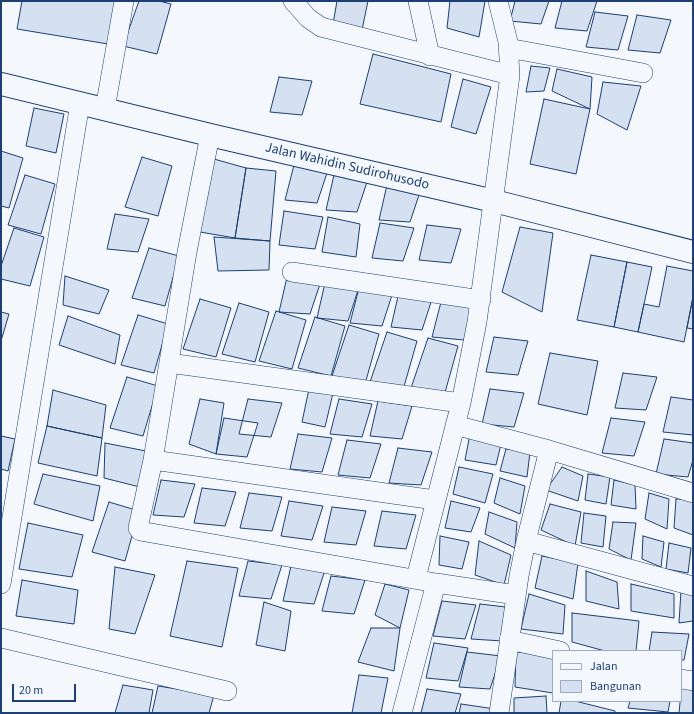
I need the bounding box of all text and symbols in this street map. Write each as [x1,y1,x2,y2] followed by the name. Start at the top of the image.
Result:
[263,140,431,194] street label: Jalan Wahidin Sudirohusodo
[552,650,682,702] legend
[590,658,617,675] text: Jalan
[14,676,78,702] scale bar
[590,678,641,695] text: Bangunan
[19,682,43,699] text: 20 m

